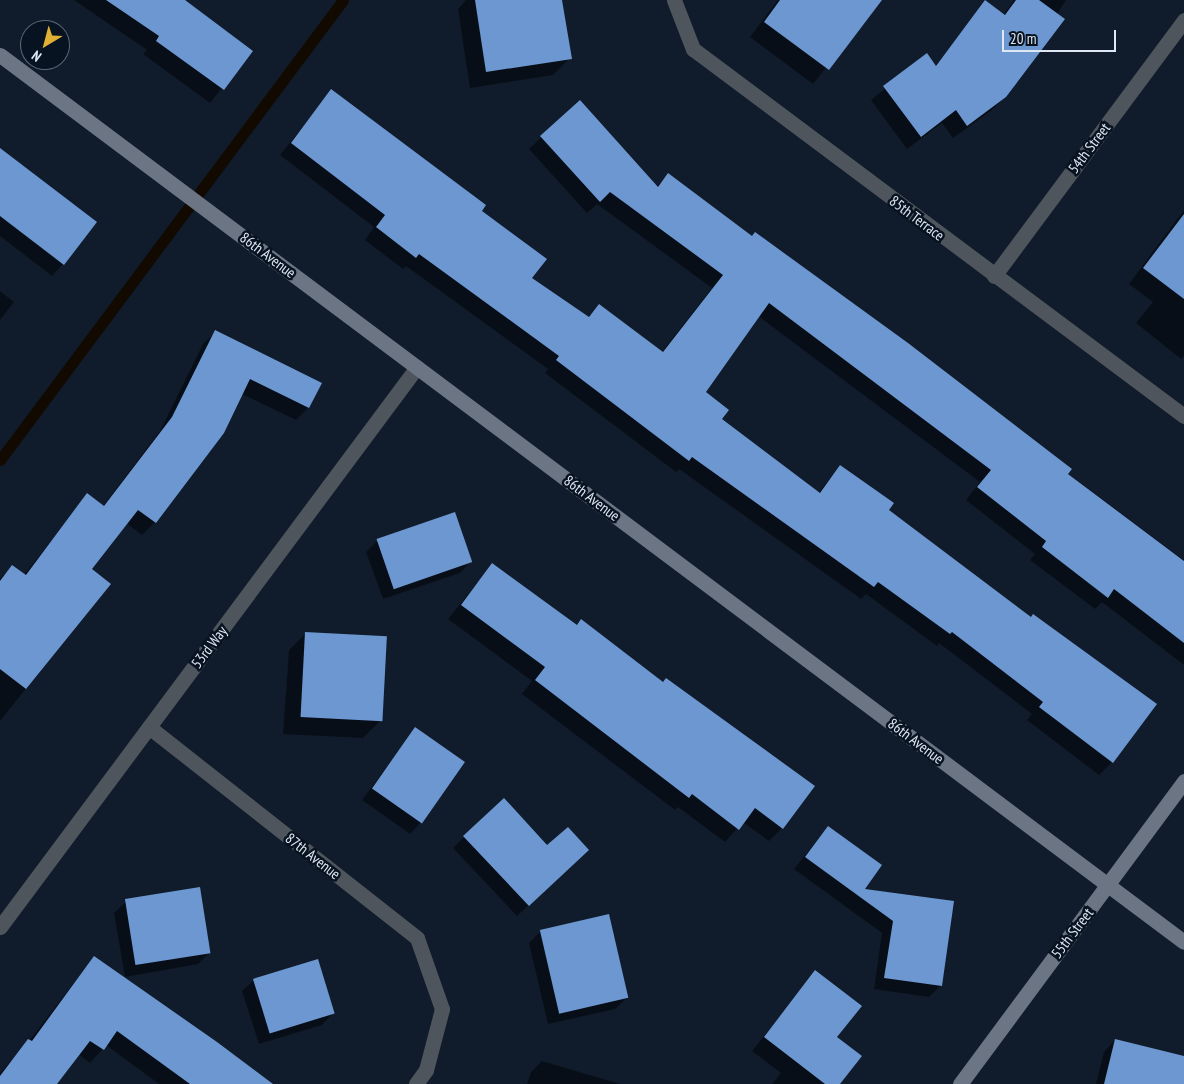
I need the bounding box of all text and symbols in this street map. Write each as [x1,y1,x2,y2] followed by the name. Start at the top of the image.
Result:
[20,20,70,70] north arrow
[1004,20,1118,52] scale bar
[1010,29,1036,48] text: 20 m
[28,47,45,66] text: N
[1064,119,1114,177] street label: 54th Street
[886,191,948,245] street label: 85th Terrace
[236,228,300,282] street label: 86th Avenue
[560,471,624,525] street label: 86th Avenue
[187,622,231,672] street label: 53rd Way
[884,714,948,768] street label: 86th Avenue
[282,829,344,883] street label: 87th Avenue
[1047,904,1097,962] street label: 55th Street

